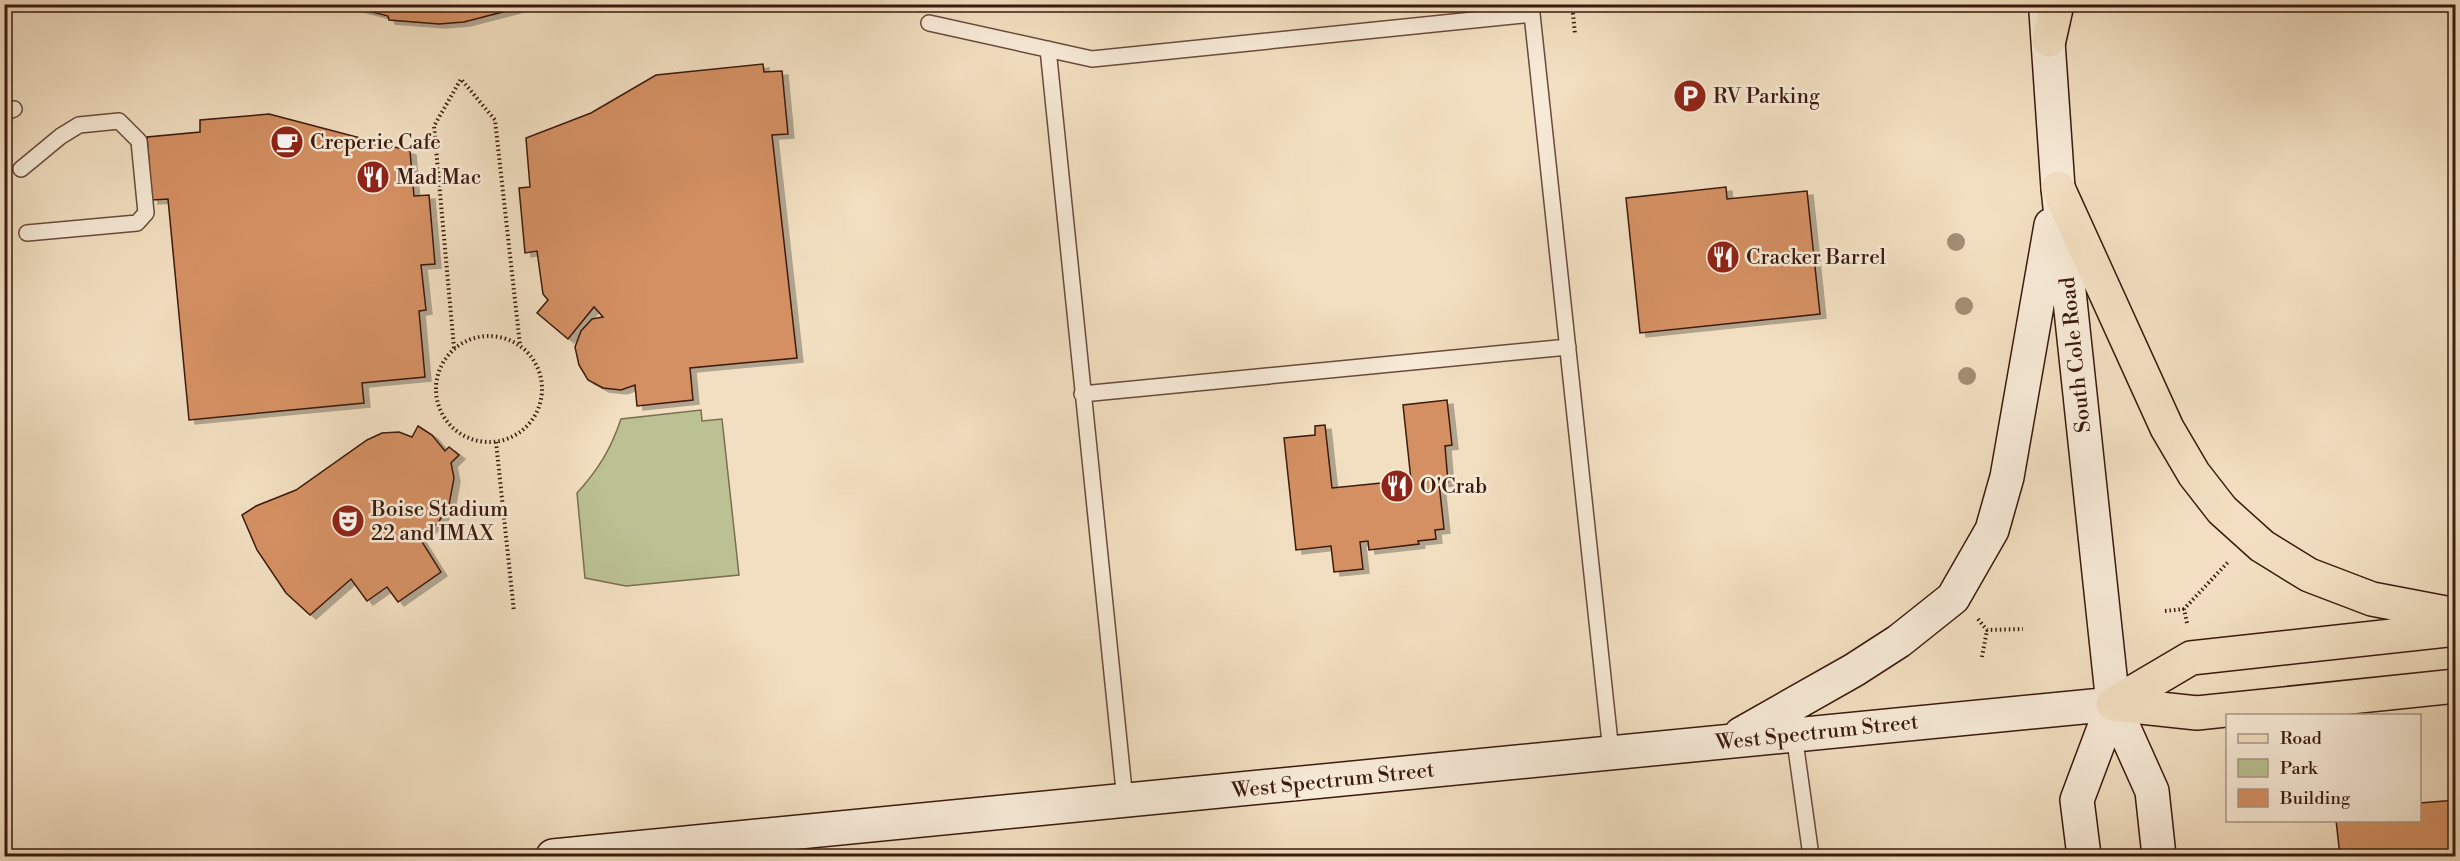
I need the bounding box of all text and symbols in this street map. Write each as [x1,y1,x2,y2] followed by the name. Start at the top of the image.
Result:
[1672,78,1708,114] parking icon: RV Parking
[1713,84,1820,110] place label: RV Parking
[269,124,305,160] cafe icon: Creperie Cafe
[310,130,441,156] place label: Creperie Cafe
[355,159,391,195] restaurant icon: Mad Mac
[396,165,481,191] place label: Mad Mac
[1705,239,1741,275] restaurant icon: Cracker Barrel
[1746,245,1886,271] place label: Cracker Barrel
[2055,276,2097,434] street label: South Cole Road
[1379,468,1415,504] restaurant icon: O'Crab
[1420,474,1487,500] place label: O'Crab
[370,497,508,547] place label: Boise Stadium 22 and IMAX
[330,503,366,539] theatre icon: Boise Stadium 22 and IMAX
[1713,709,1920,757] street label: West Spectrum Street
[2226,714,2421,822] legend
[2280,727,2323,750] text: Road
[1229,757,1436,805] street label: West Spectrum Street
[2280,757,2319,780] text: Park
[2279,787,2351,810] text: Building

